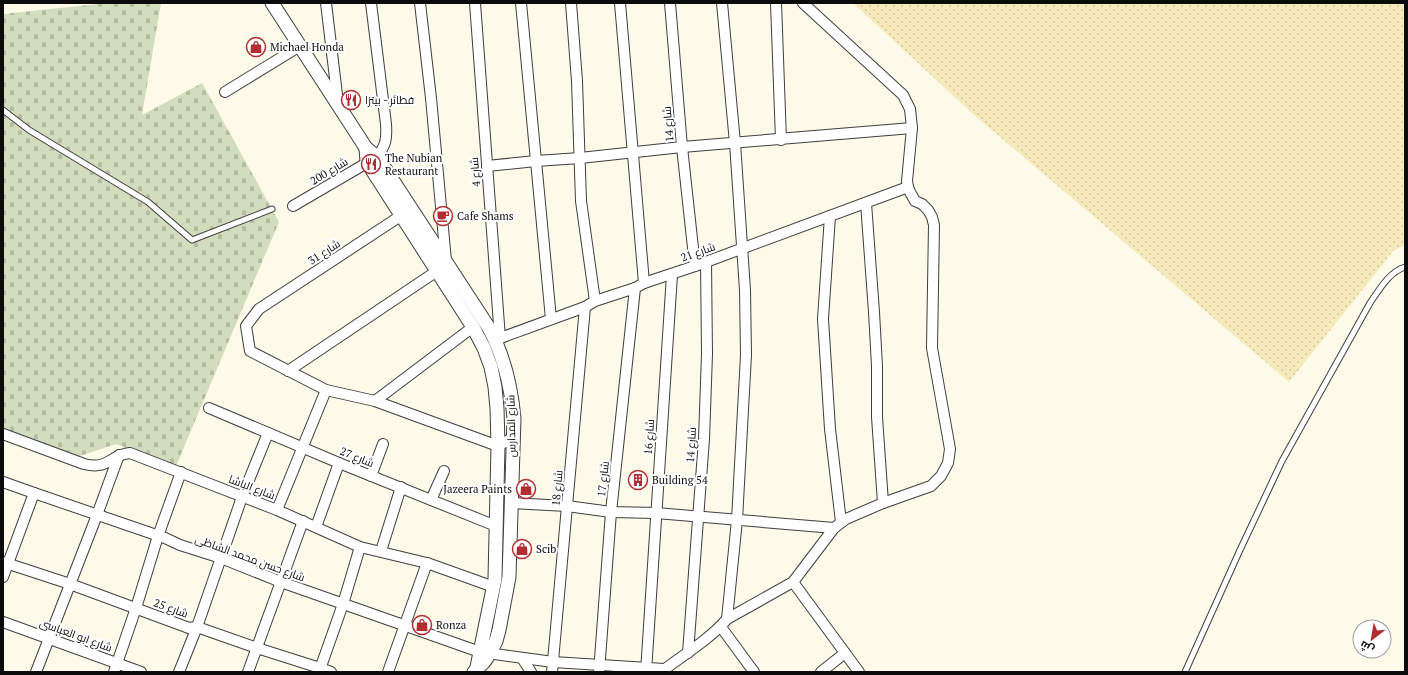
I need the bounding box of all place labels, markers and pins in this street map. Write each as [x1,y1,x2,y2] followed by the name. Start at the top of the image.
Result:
[245,36,267,58] shop icon: Michael Honda
[270,40,344,54] place label: Michael Honda
[340,89,362,111] restaurant icon: فطائر - بيتزا
[365,93,414,107] place label: فطائر - بيتزا
[385,151,443,178] place label: The Nubian Restaurant
[360,153,382,175] restaurant icon: The Nubian Restaurant
[432,205,454,227] cafe icon: Cafe Shams
[457,209,514,223] place label: Cafe Shams
[627,469,649,491] building icon: Building 54
[652,473,708,487] place label: Building 54
[515,478,537,500] shop icon: Jazeera Paints
[443,482,512,496] place label: Jazeera Paints
[511,538,533,560] shop icon: Scib
[536,542,556,556] place label: Scib
[411,614,433,636] shop icon: Ronza
[436,618,467,632] place label: Ronza

